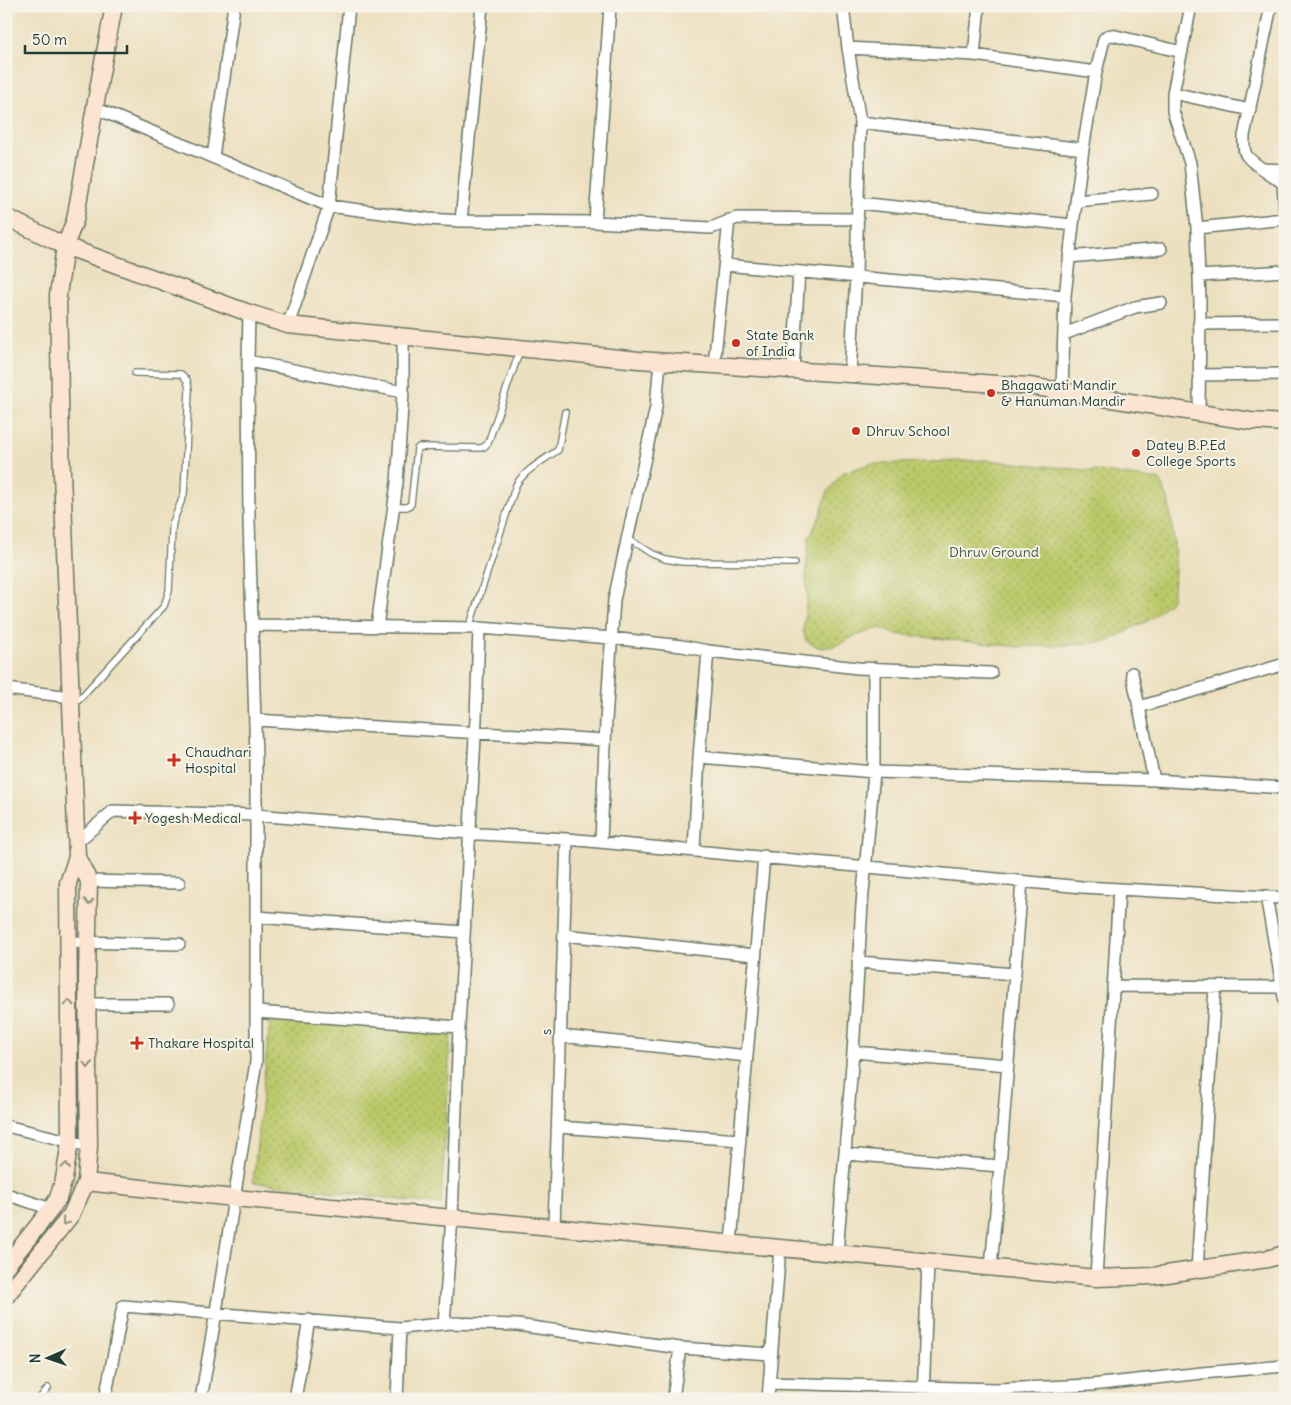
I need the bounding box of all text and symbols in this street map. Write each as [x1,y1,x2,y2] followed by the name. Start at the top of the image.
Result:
[25,22,128,54] scale bar
[32,30,67,49] text: 50 m
[746,326,814,360] place label: State Bank of India
[730,337,742,349] marker: State Bank of India
[1001,376,1126,410] place label: Bhagawati Mandir & Hanuman Mandir
[985,387,997,399] marker: Bhagawati Mandir & Hanuman Mandir
[866,422,950,440] place label: Dhruv School
[850,425,862,437] marker: Dhruv School
[1146,436,1236,470] place label: Datey B.P.Ed College Sports
[1130,447,1142,459] marker: Datey B.P.Ed College Sports
[949,543,1039,561] park label: Dhruv Ground
[185,743,252,777] place label: Chaudhari Hospital
[167,753,181,767] marker: Chaudhari Hospital
[145,809,241,827] place label: Yogesh Medical
[129,812,141,824] marker: Yogesh Medical
[84,898,94,906] one-way arrow
[64,999,75,1007] one-way arrow
[537,1029,555,1035] street label: s
[148,1034,254,1052] place label: Thakare Hospital
[130,1036,144,1050] marker: Thakare Hospital
[83,1061,93,1069] one-way arrow
[60,1161,70,1170] one-way arrow
[63,1216,71,1225] one-way arrow
[22,1332,72,1382] north arrow
[26,1353,44,1364] text: N

